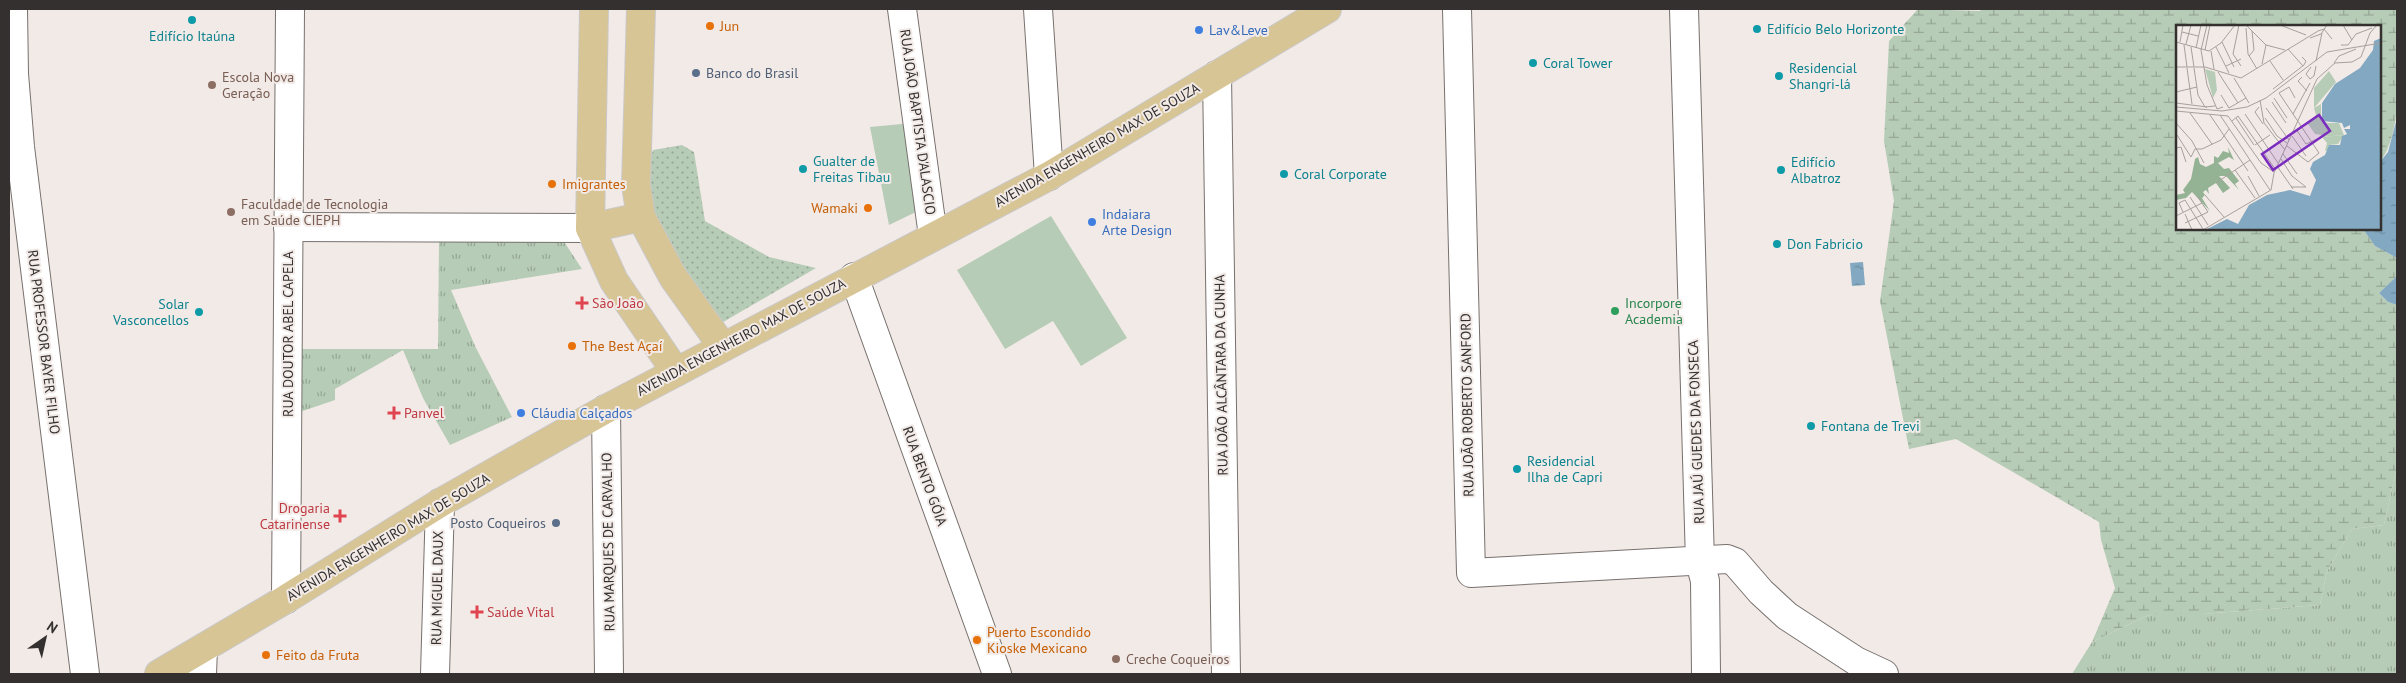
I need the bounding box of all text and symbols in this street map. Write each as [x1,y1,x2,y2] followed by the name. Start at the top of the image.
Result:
[186,14,198,26] marker: Edifício Itaúna
[719,17,739,35] place label: Jun
[704,20,716,32] marker: Jun
[1767,20,1904,38] place label: Edifício Belo Horizonte
[1209,21,1268,39] place label: Lav&Leve
[1751,23,1763,35] marker: Edifício Belo Horizonte
[1193,24,1205,36] marker: Lav&Leve
[2176,25,2381,230] inset map
[149,27,235,45] place label: Edifício Itaúna
[896,28,940,216] street label: RUA JOÃO BAPTISTA D'ALASCIO
[1543,54,1613,72] place label: Coral Tower
[1527,57,1539,69] marker: Coral Tower
[1789,59,1857,93] place label: Residencial Shangri-lá
[706,64,798,82] place label: Banco do Brasil
[690,67,702,79] marker: Banco do Brasil
[222,68,294,102] place label: Escola Nova Geração
[1773,70,1785,82] marker: Residencial Shangri-lá
[991,78,1204,211] street label: AVENIDA ENGENHEIRO MAX DE SOUZA
[206,79,218,91] marker: Escola Nova Geração
[813,152,890,186] place label: Gualter de Freitas Tibau
[1791,153,1841,187] place label: Edifício Albatroz
[797,163,809,175] marker: Gualter de Freitas Tibau
[1775,164,1787,176] marker: Edifício Albatroz
[1294,165,1387,183] place label: Coral Corporate
[1278,168,1290,180] marker: Coral Corporate
[562,175,626,193] place label: Imigrantes
[546,178,558,190] marker: Imigrantes
[241,195,388,229] place label: Faculdade de Tecnologia em Saúde CIEPH
[811,199,858,217] place label: Wamaki
[862,202,874,214] marker: Wamaki
[1102,205,1172,239] place label: Indaiara Arte Design
[225,206,237,218] marker: Faculdade de Tecnologia em Saúde CIEPH
[1086,216,1098,228] marker: Indaiara Arte Design
[1787,235,1863,253] place label: Don Fabricio
[1771,238,1783,250] marker: Don Fabricio
[24,249,64,435] street label: RUA PROFESSOR BAYER FILHO
[279,250,297,417] street label: RUA DOUTOR ABEL CAPELA
[1210,273,1232,476] street label: RUA JOÃO ALCÂNTARA DA CUNHA
[633,274,849,400] street label: AVENIDA ENGENHEIRO MAX DE SOUZA
[592,294,644,312] place label: São João
[1625,294,1683,328] place label: Incorpore Academia
[112,295,189,329] place label: Solar Vasconcellos
[576,297,588,309] marker: São João
[1609,305,1621,317] marker: Incorpore Academia
[193,306,205,318] marker: Solar Vasconcellos
[1456,313,1478,497] street label: RUA JOÃO ROBERTO SANFORD
[582,337,663,355] place label: The Best Açaí
[1684,339,1708,524] street label: RUA JAÚ GUEDES DA FONSECA
[566,340,578,352] marker: The Best Açaí
[404,404,444,422] place label: Panvel
[531,404,633,422] place label: Cláudia Calçados
[388,407,400,419] marker: Panvel
[515,407,527,419] marker: Cláudia Calçados
[1821,417,1920,435] place label: Fontana de Trevi
[1805,420,1817,432] marker: Fontana de Trevi
[899,424,952,529] street label: RUA BENTO GÓIA
[597,452,619,632] street label: RUA MARQUES DE CARVALHO
[1527,452,1603,486] place label: Residencial Ilha de Capri
[1511,463,1523,475] marker: Residencial Ilha de Capri
[283,469,494,605] street label: AVENIDA ENGENHEIRO MAX DE SOUZA
[260,499,330,533] place label: Drogaria Catarinense
[334,510,346,522] marker: Drogaria Catarinense
[450,514,546,532] place label: Posto Coqueiros
[550,517,562,529] marker: Posto Coqueiros
[427,530,447,645] street label: RUA MIGUEL DAUX
[487,603,554,621] place label: Saúde Vital
[471,606,483,618] marker: Saúde Vital
[20,613,70,663] north arrow
[43,617,61,637] text: N
[987,623,1091,657] place label: Puerto Escondido Kioske Mexicano
[971,634,983,646] marker: Puerto Escondido Kioske Mexicano
[276,646,359,664] place label: Feito da Fruta
[260,649,272,661] marker: Feito da Fruta
[1126,650,1229,668] place label: Creche Coqueiros
[1110,653,1122,665] marker: Creche Coqueiros

